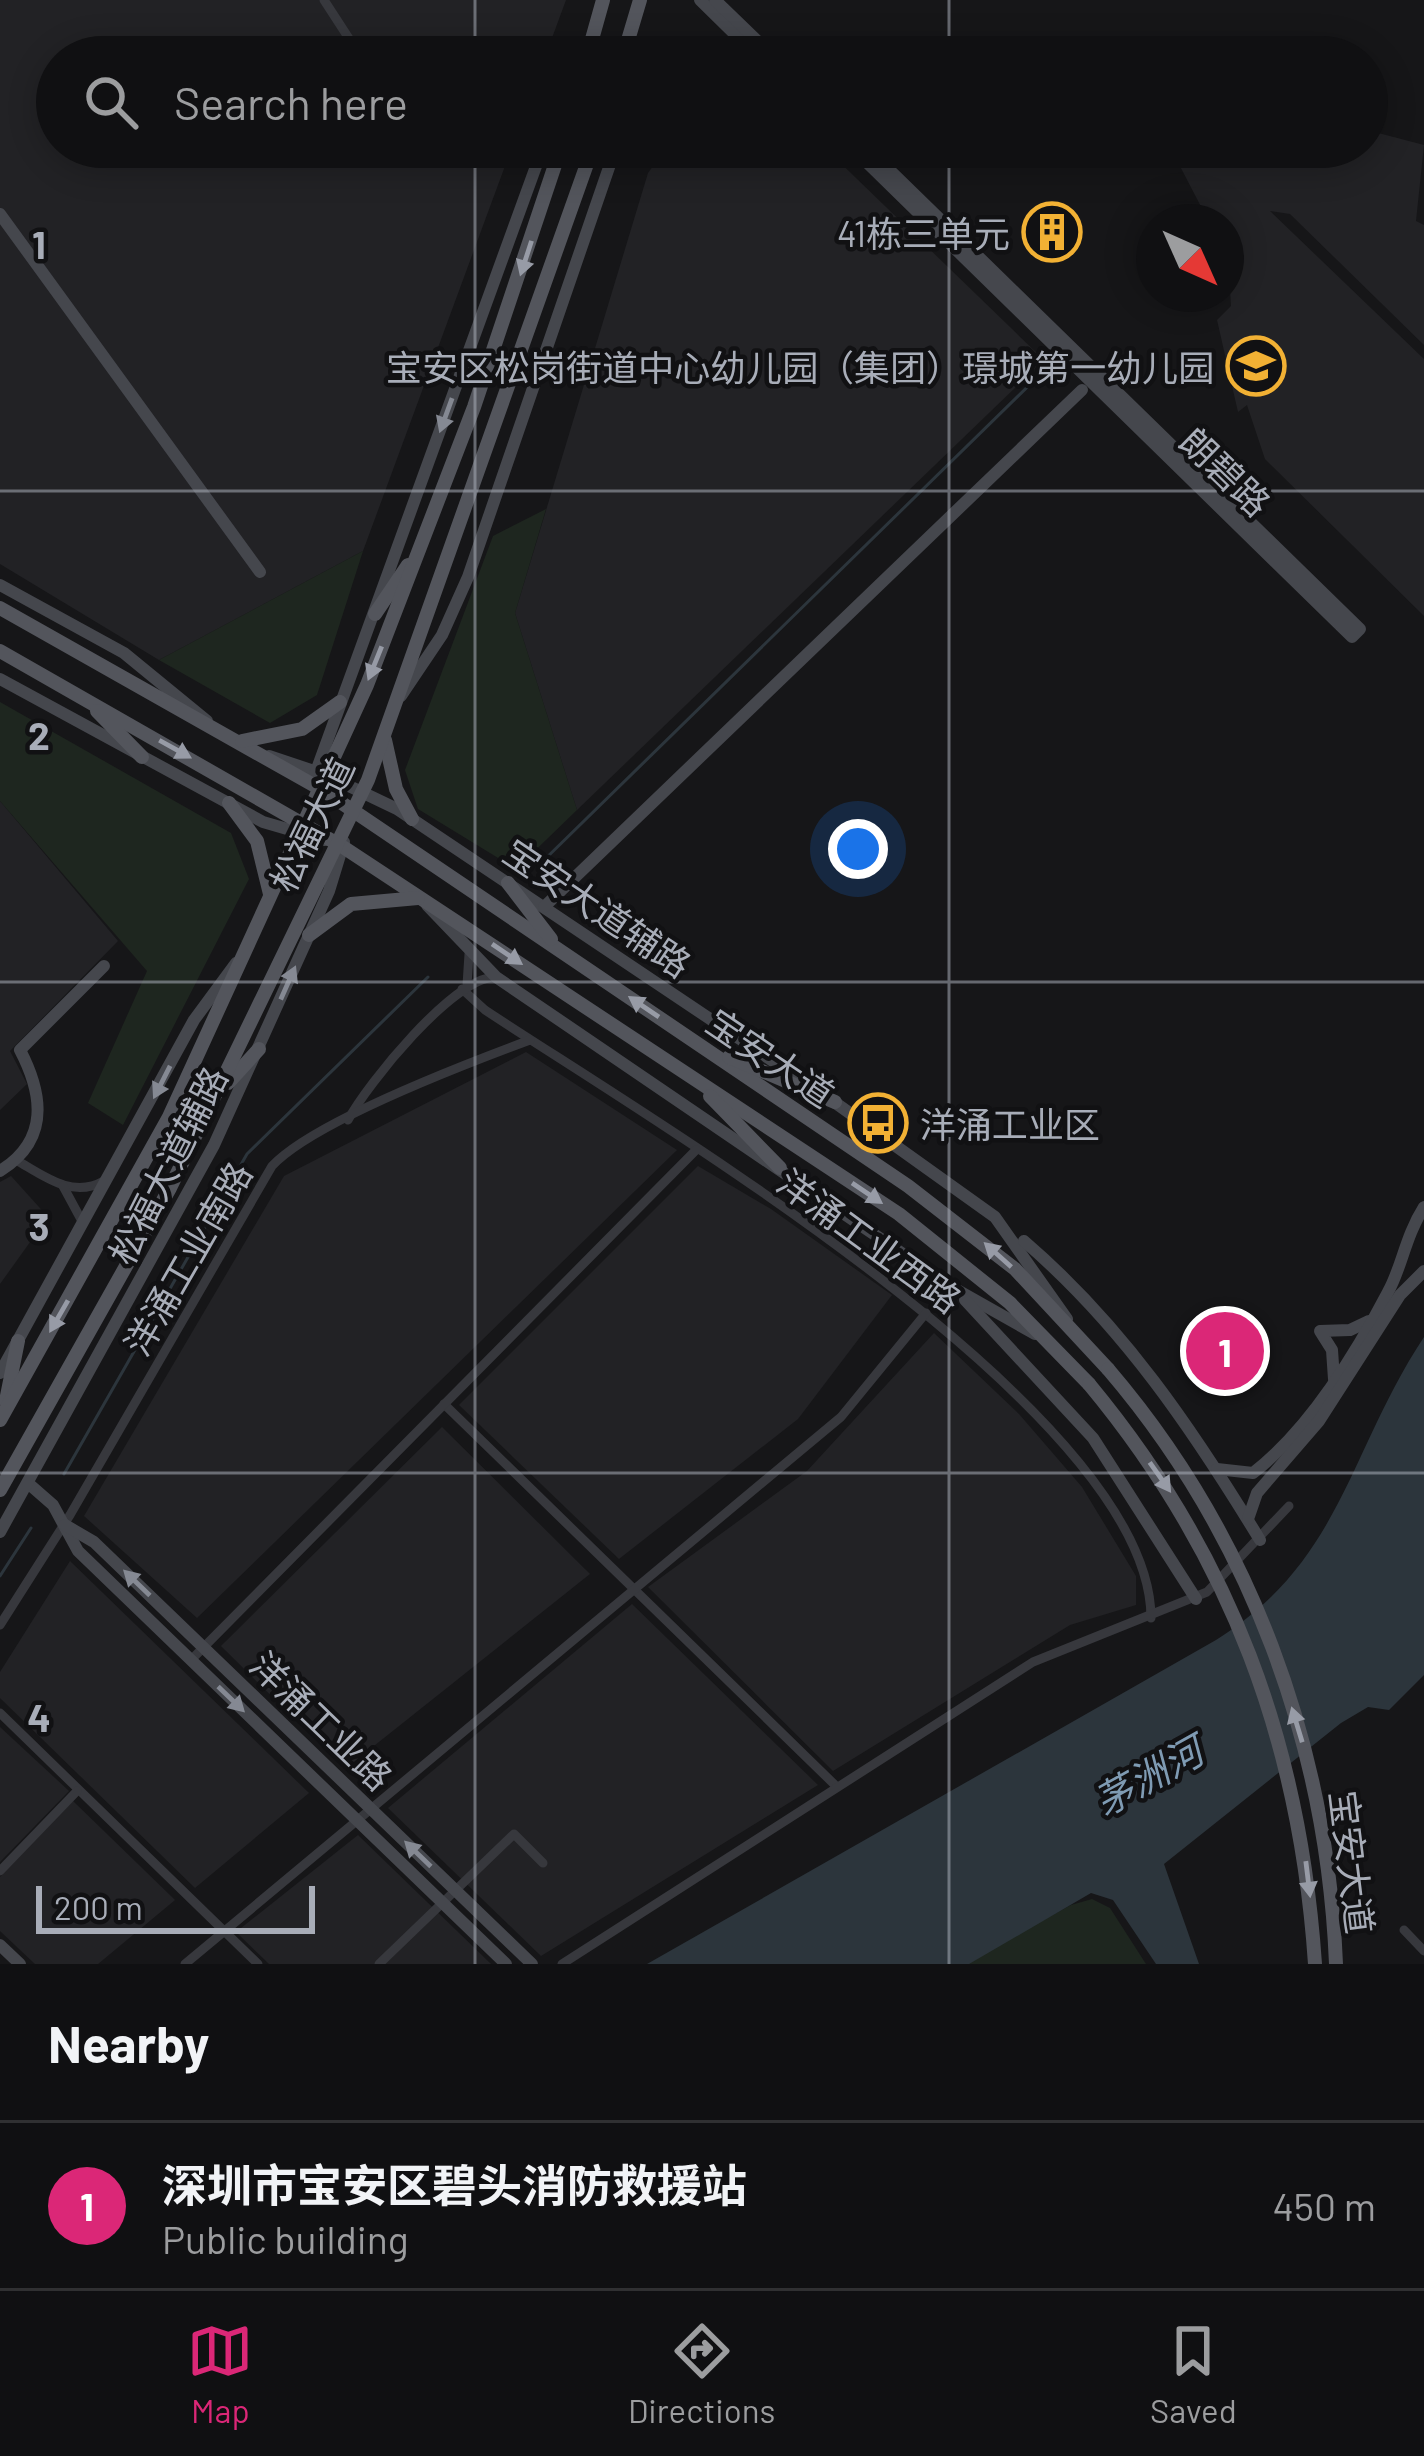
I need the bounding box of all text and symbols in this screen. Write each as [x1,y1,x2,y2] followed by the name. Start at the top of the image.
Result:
[36,36,1388,168] search box
[78,69,144,135] icon: search
[174,75,408,129] text: Search here
[1021,201,1083,263] building icon: 41栋三单元
[1136,204,1244,312] north arrow
[837,211,1010,254] place label: 41栋三单元
[32,220,46,267] text: 1
[515,240,534,277] one-way arrow
[1225,335,1287,397] school or university icon: 宝安区松岗街道中心幼儿园（集团）璟城第一幼儿园
[386,345,1214,388] place label: 宝安区松岗街道中心幼儿园（集团）璟城第一幼儿园
[436,397,455,433] one-way arrow
[1172,418,1280,524] street label: 朗碧路
[365,646,384,682] one-way arrow
[28,711,50,758] text: 2
[159,738,192,759] one-way arrow
[260,750,362,898] street label: 松福大道
[828,819,888,879] your location
[496,829,700,985] street label: 宝安大道辅路
[490,943,523,965] one-way arrow
[279,965,299,1000] one-way arrow
[628,996,661,1018] one-way arrow
[699,999,843,1115] street label: 宝安大道
[99,1059,235,1271] street label: 松福大道辅路
[152,1064,173,1099] one-way arrow
[847,1092,909,1154] bus stop icon: 洋涌工业区
[920,1102,1100,1145] place label: 洋涌工业区
[114,1154,260,1362] street label: 洋涌工业南路
[770,1159,970,1321] street label: 洋涌工业西路
[850,1182,883,1204] one-way arrow
[28,1202,50,1249] text: 3
[983,1242,1013,1268] one-way arrow
[50,1300,71,1333] one-way arrow
[1186,1306,1264,1396] pin: 1
[1148,1461,1171,1493] one-way arrow
[123,1570,152,1598] one-way arrow
[242,1642,402,1798] street label: 洋涌工业路
[217,1685,245,1713] one-way arrow
[27,1693,51,1740] text: 4
[1287,1706,1306,1743] one-way arrow
[1085,1723,1217,1824] water label: 茅洲河
[1323,1788,1383,1936] street label: 宝安大道
[404,1840,433,1868] one-way arrow
[1299,1861,1318,1898] one-way arrow
[36,1880,315,1933] scale bar
[54,1887,143,1927] text: 200 m
[48,2012,209,2073] text: Nearby
[162,2157,747,2211] text: 深圳市宝安区碧头消防救援站
[80,2182,94,2229] text: 1
[1272,2182,1376,2229] text: 450 m
[162,2215,409,2262] text: Public building
[187,2318,253,2430] tab: Map
[628,2318,775,2430] tab: Directions
[1150,2318,1237,2430] tab: Saved

